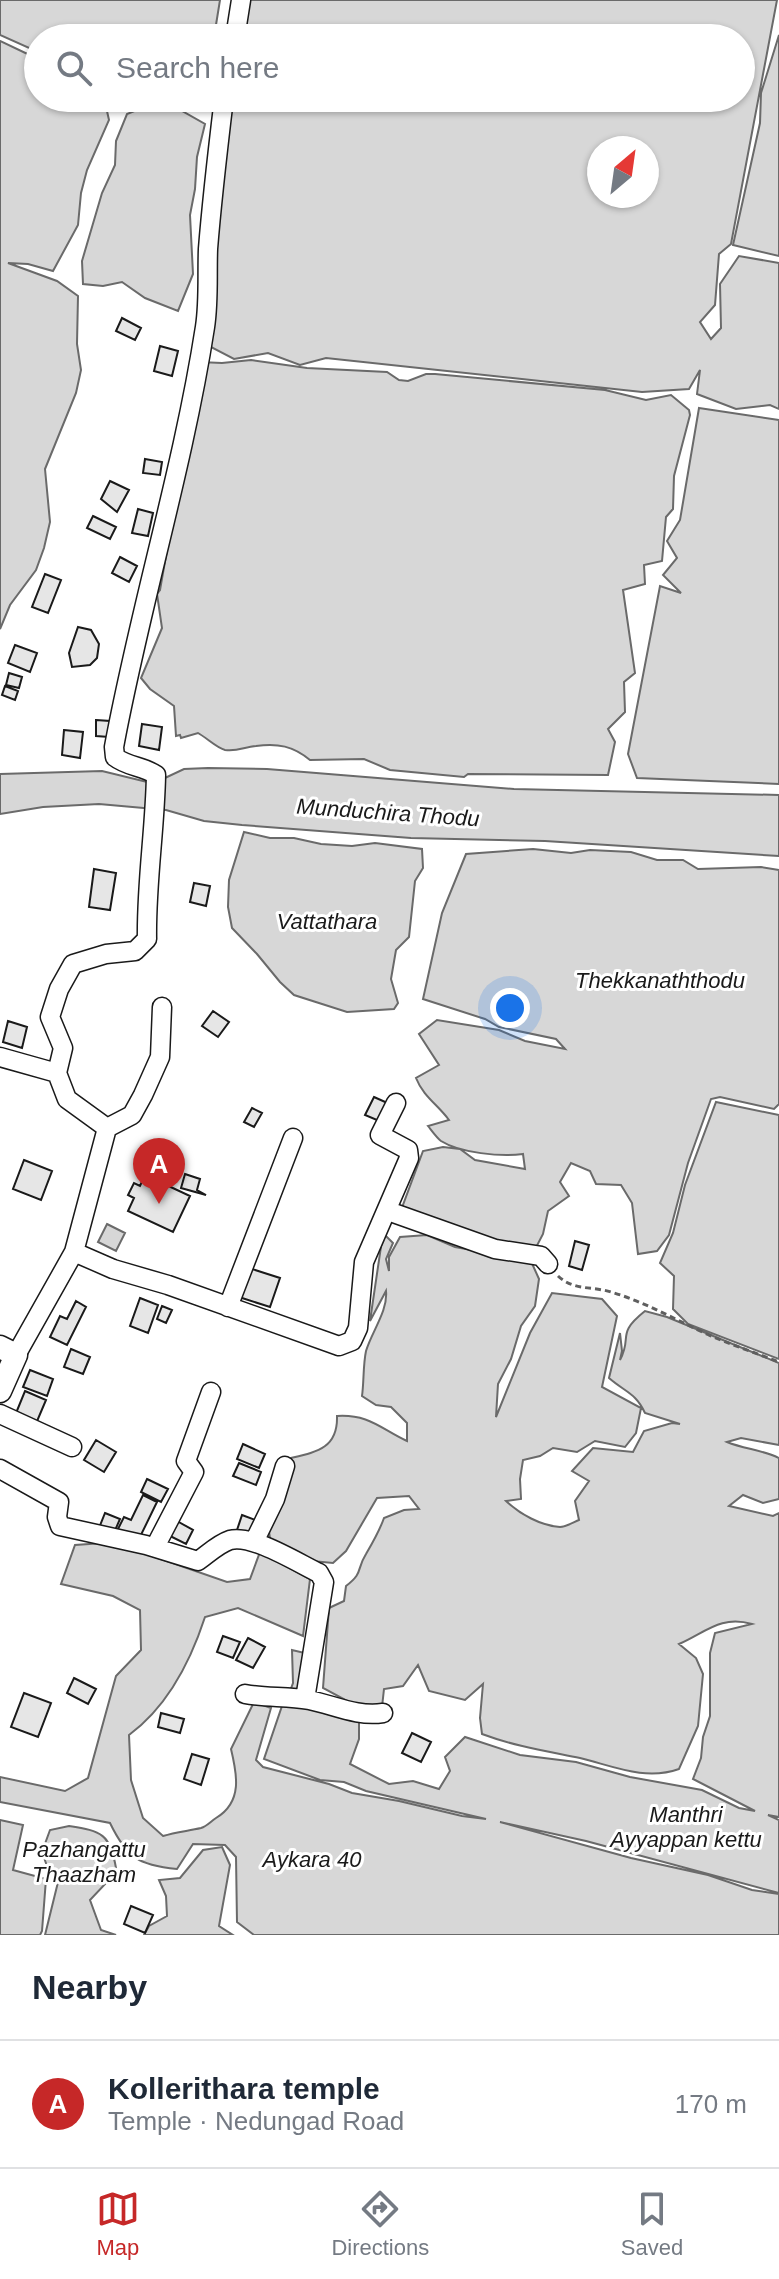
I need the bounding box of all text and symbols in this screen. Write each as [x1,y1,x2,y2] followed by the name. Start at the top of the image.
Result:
[24,24,755,112] search box
[52,46,96,90] icon: search
[116,51,279,84] text: Search here
[587,136,659,208] north arrow
[296,794,480,831] water label: Munduchira Thodu
[277,909,377,934] water label: Vattathara
[575,968,745,993] water label: Thekkanaththodu
[490,988,530,1028] your location
[133,1138,185,1204] pin: A
[608,1802,762,1852] water label: Manthri Ayyappan kettu
[22,1837,146,1887] water label: Pazhangattu Thaazham
[261,1847,362,1872] water label: Aykara 40
[32,1968,147,2006] text: Nearby
[108,2072,380,2105] text: Kollerithara temple
[49,2089,67,2119] text: A
[675,2089,747,2119] text: 170 m
[108,2106,404,2136] text: Temple · Nedungad Road
[96,2187,140,2261] tab: Map
[331,2187,429,2261] tab: Directions
[621,2187,683,2261] tab: Saved

